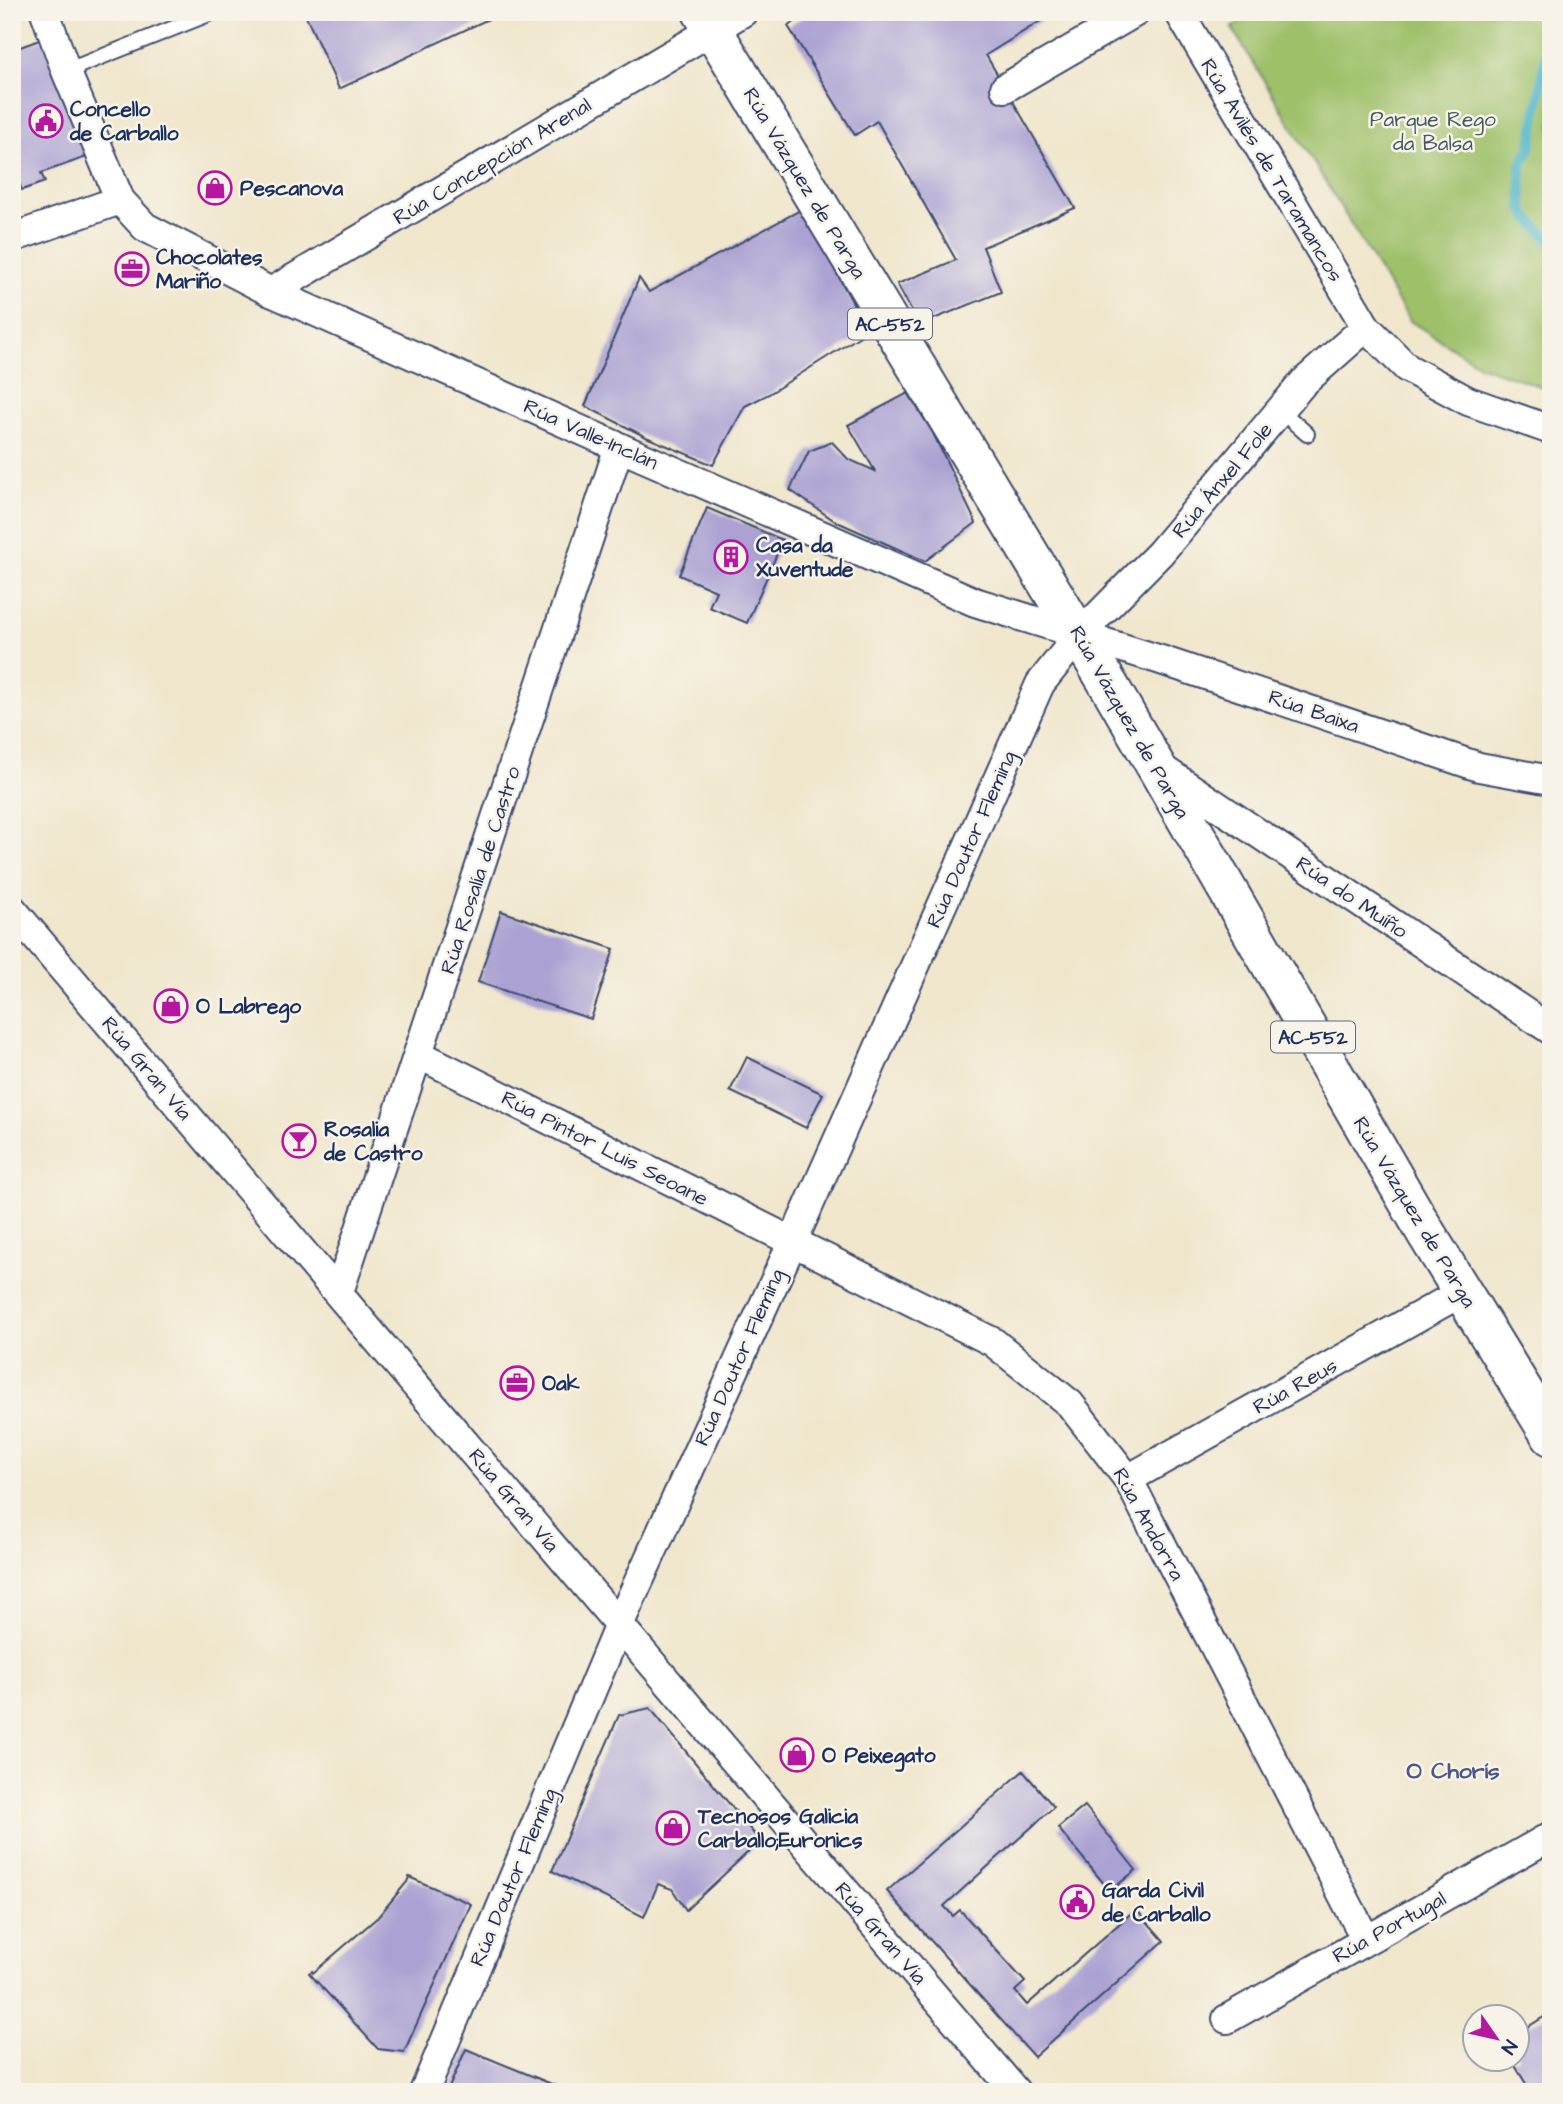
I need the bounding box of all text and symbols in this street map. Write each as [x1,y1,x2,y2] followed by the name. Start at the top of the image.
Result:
[1193,53,1350,287] street label: Rúa Avilés de Taramancos
[734,82,873,286] street label: Rúa Vázquez de Parga
[388,91,597,233] street label: Rúa Concepción Arenal
[69,95,179,148] place label: Concello de Carballo
[27,102,65,140] public building icon: Concello de Carballo
[1370,105,1496,158] park label: Parque Rego da Balsa
[196,169,234,207] shop icon: Pescanova
[240,174,343,203] place label: Pescanova
[156,243,263,296] place label: Chocolates Mariño
[113,250,151,288] office icon: Chocolates Mariño
[848,308,932,340] road number: AC-552
[519,392,663,477] street label: Rúa Valle-Inclán
[1165,416,1279,544] street label: Rúa Ánxel Fole
[756,531,854,584] place label: Casa da Xuventude
[712,538,750,576] building icon: Casa da Xuventude
[1061,620,1197,825] street label: Rúa Vázquez de Parga
[1265,682,1363,741] street label: Rúa Baixa
[919,746,1025,933] street label: Rúa Doutor Fleming
[433,762,528,978] street label: Rúa Rosalía de Castro
[1290,849,1414,946] street label: Rúa do Muíño
[152,987,190,1025] shop icon: O Labrego
[196,992,301,1023] place label: O Labrego
[95,1010,199,1127] street label: Rúa Gran Vía
[1271,1021,1355,1052] road number: AC-552
[496,1084,713,1213] street label: Rúa Pintor Luis Seoane
[1344,1111,1483,1315] street label: Rúa Vázquez de Parga
[323,1115,423,1168] place label: Rosalia de Castro
[280,1122,318,1160] bar icon: Rosalia de Castro
[687,1264,793,1451] street label: Rúa Doutor Fleming
[1248,1351,1343,1421] street label: Rúa Reus
[498,1364,536,1402] office icon: Oak
[542,1369,580,1398] place label: Oak
[462,1442,566,1559] street label: Rúa Gran Vía
[1106,1462,1192,1586] street label: Rúa Andorra
[778,1736,816,1774] shop icon: O Peixegato
[822,1741,936,1772] place label: O Peixegato
[1407,1755,1500,1787] district label: O Chorís
[463,1783,566,1972] street label: Rúa Doutor Fleming
[697,1802,863,1855] place label: Tecnosos Galicia Carballo;Euronics
[654,1809,692,1847] shop icon: Tecnosos Galicia Carballo;Euronics
[828,1876,934,1991] street label: Rúa Gran Vía
[1101,1876,1211,1929] place label: Garda Civil de Carballo
[1058,1883,1096,1921] public building icon: Garda Civil de Carballo
[1327,1884,1452,1972] street label: Rúa Portugal
[1462,2002,1532,2072] north arrow
[1494,2034,1523,2059] text: N

